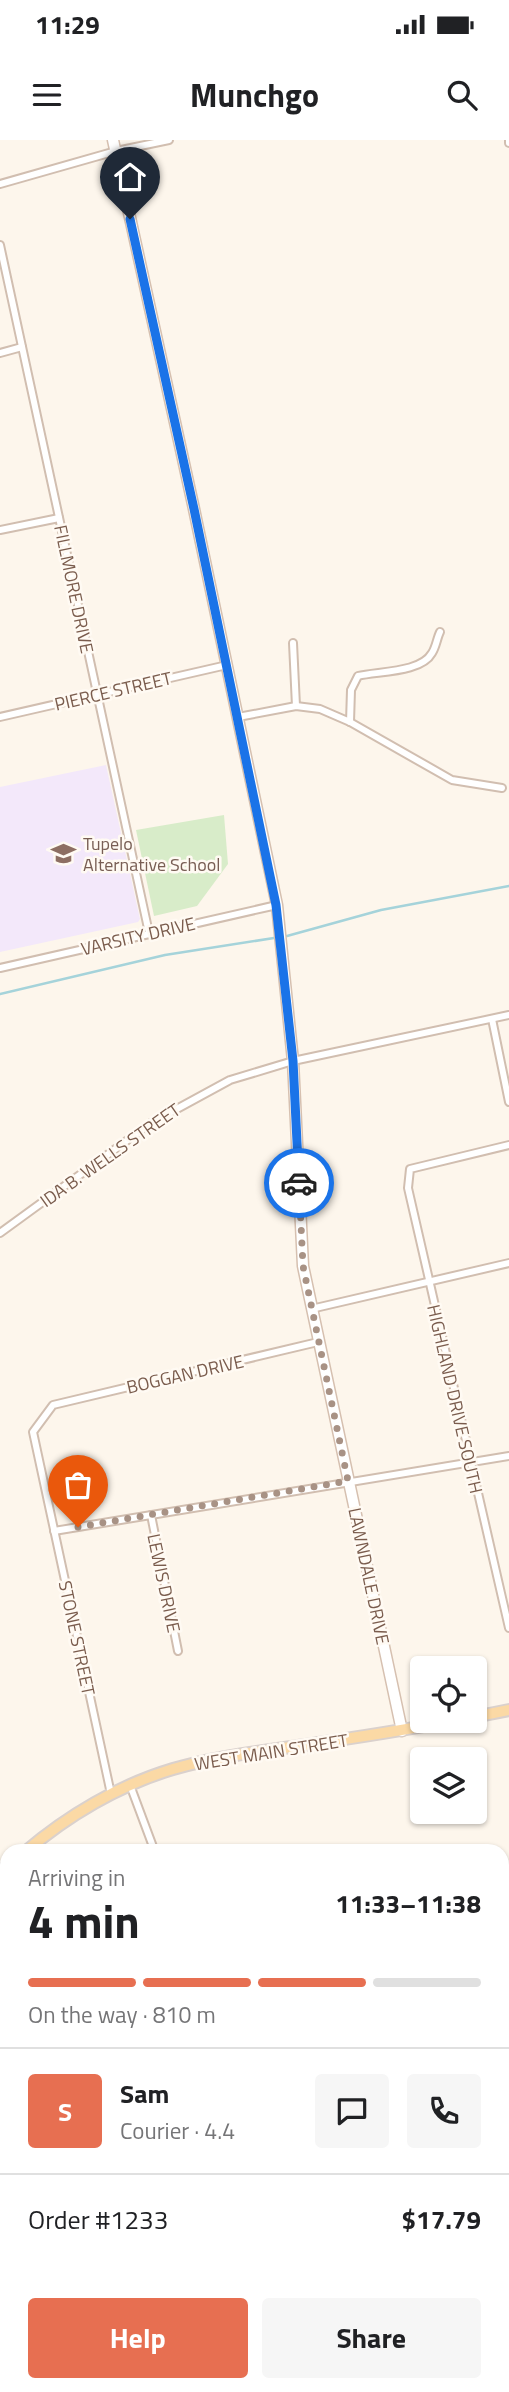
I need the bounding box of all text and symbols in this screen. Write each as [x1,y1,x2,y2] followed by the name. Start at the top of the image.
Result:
[35,5,100,44] text: 11:29
[190,71,319,119] text: Munchgo
[28,76,66,114] icon: menu
[443,76,481,114] icon: search
[100,147,160,219] pin
[111,158,149,196] icon: home
[47,522,101,656] street label: FILLMORE DRIVE
[52,664,175,718] street label: PIERCE STREET
[83,830,220,878] place label: Tupelo Alternative School
[49,839,77,867] school or university icon: Tupelo Alternative School
[78,910,198,962] street label: VARSITY DRIVE
[34,1096,186,1214] street label: IDA B. WELLS STREET
[264,1148,334,1218] courier
[280,1164,318,1202] icon: car
[420,1302,490,1496] street label: HIGHLAND DRIVE SOUTH
[124,1347,246,1401] street label: BOGGAN DRIVE
[48,1455,108,1527] pin
[59,1466,97,1504] icon: bag
[341,1505,397,1647] street label: LAWNDALE DRIVE
[140,1531,188,1635] street label: LEWIS DRIVE
[52,1578,102,1698] street label: STONE STREET
[410,1656,487,1824] map controls
[410,1656,487,1733] button: locate
[192,1726,350,1777] street label: WEST MAIN STREET
[410,1747,487,1824] button: layers
[28,1860,125,1895] text: Arriving in
[335,1884,481,1923] text: 11:33–11:38
[28,1886,140,1956] text: 4 min
[28,1997,216,2032] text: On the way · 810 m
[120,2074,169,2113] text: Sam
[315,2074,389,2148] button: chat
[407,2074,481,2148] button: phone
[58,2092,72,2131] text: S
[120,2113,235,2148] text: Courier · 4.4
[28,2200,168,2239] text: Order #1233
[402,2200,481,2239] text: $17.79
[28,2298,248,2378] button: Help
[262,2298,481,2378] button: Share

